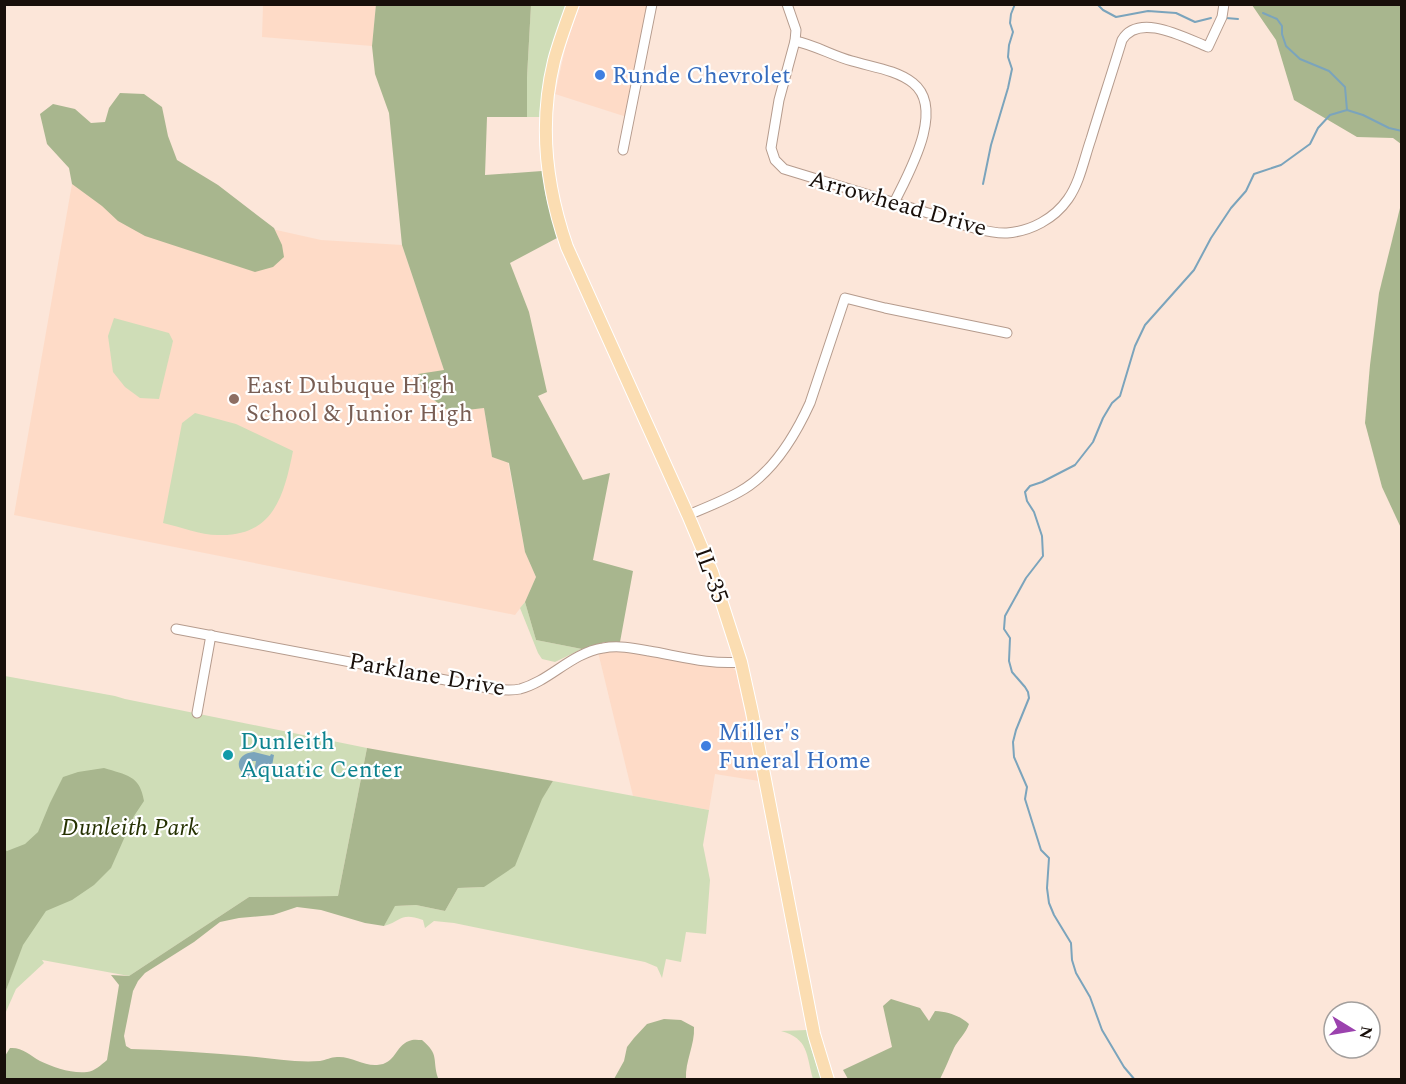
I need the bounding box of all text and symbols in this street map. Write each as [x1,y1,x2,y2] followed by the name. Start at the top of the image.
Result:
[612,58,791,94] place label: Runde Chevrolet
[593,68,607,82] marker: Runde Chevrolet
[804,161,991,247] street label: Arrowhead Drive
[246,368,473,432] place label: East Dubuque High School & Junior High
[227,392,241,406] marker: East Dubuque High School & Junior High
[684,542,738,609] street label: IL-35
[346,644,508,706] street label: Parklane Drive
[718,715,871,779] place label: Miller's Funeral Home
[240,724,402,788] place label: Dunleith Aquatic Center
[699,739,713,753] marker: Miller's Funeral Home
[221,748,235,762] marker: Dunleith Aquatic Center
[61,810,199,846] park label: Dunleith Park
[1322,1000,1382,1060] north arrow
[1353,1024,1379,1041] text: N

